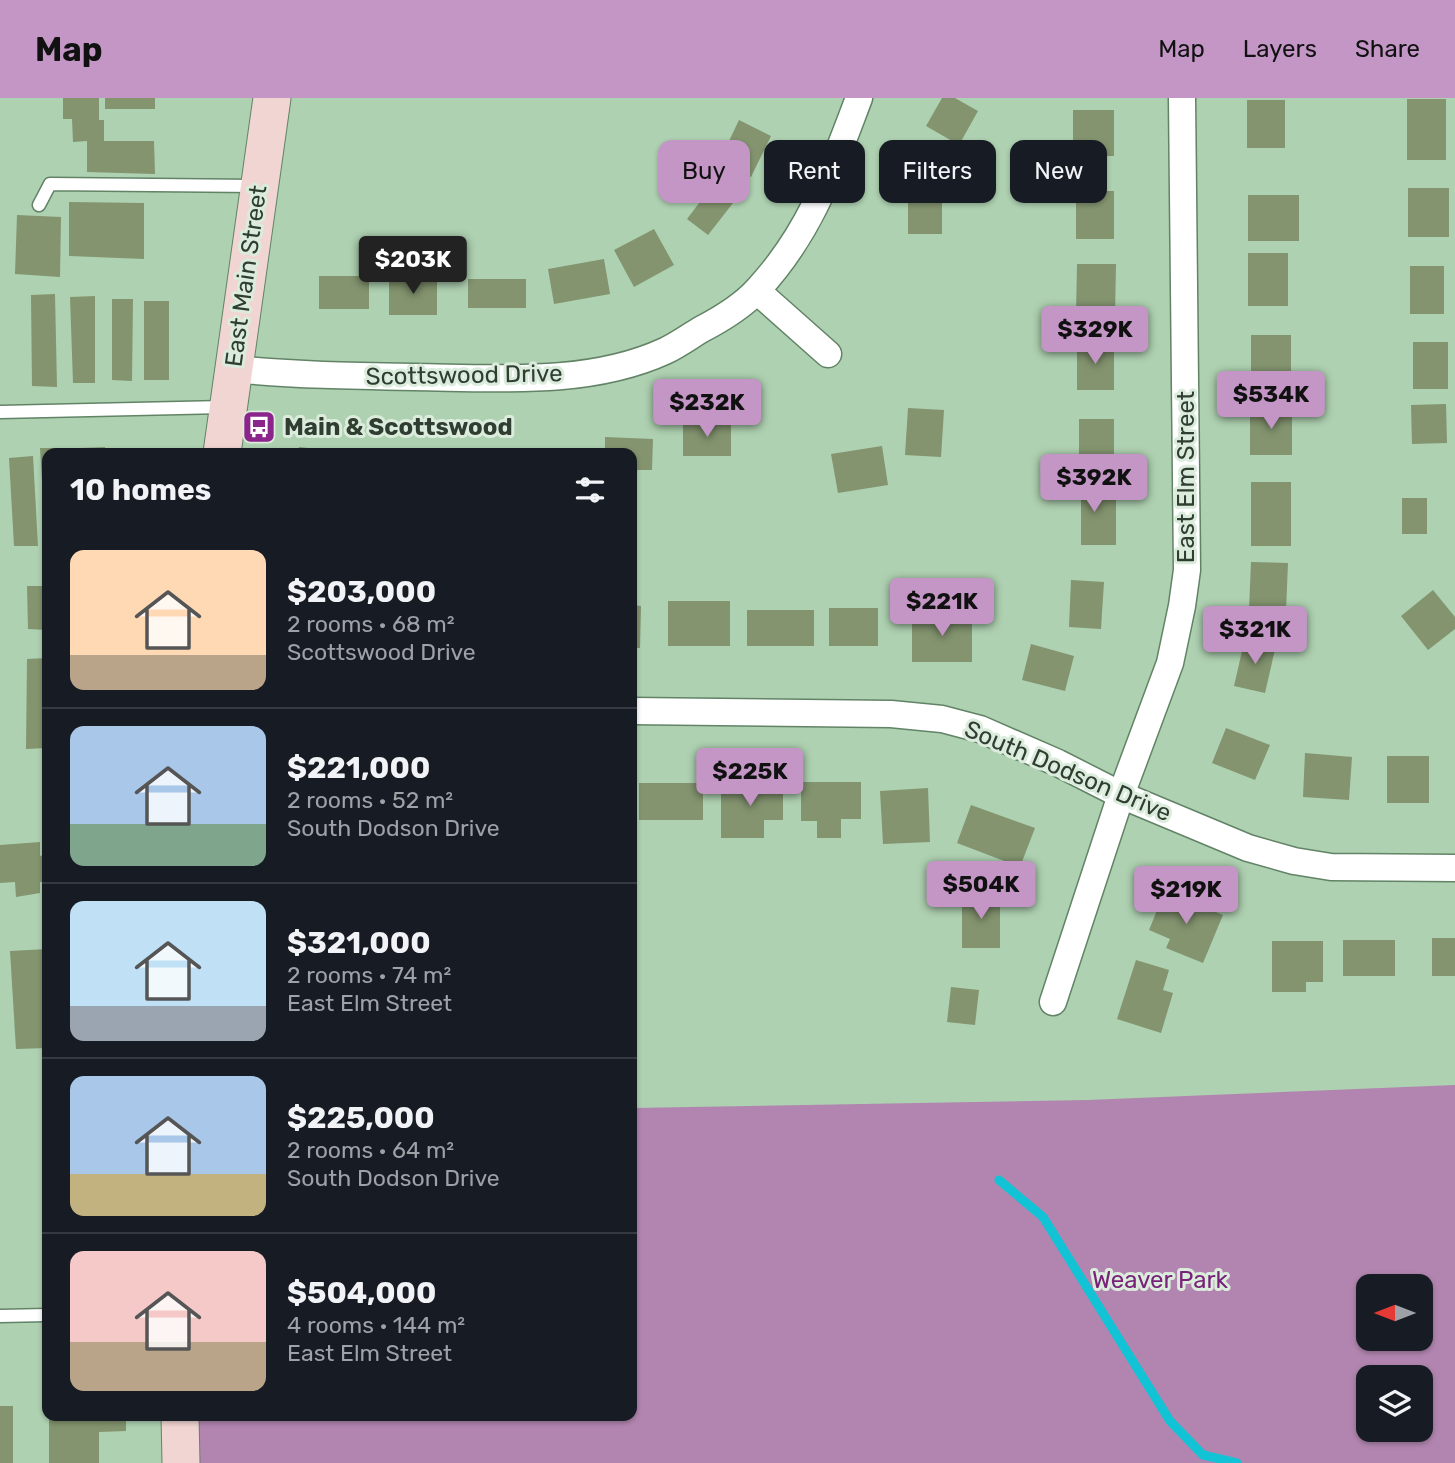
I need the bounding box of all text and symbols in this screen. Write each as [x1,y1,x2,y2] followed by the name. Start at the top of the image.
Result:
[35,30,103,69] text: Map
[1158,35,1205,63] text: Map
[1243,35,1317,63] text: Layers
[1355,35,1420,63] text: Share
[658,140,750,203] chip: Buy
[764,140,865,203] chip: Rent
[879,140,996,203] chip: Filters
[1010,140,1107,203] chip: New
[219,183,273,369] street label: East Main Street
[364,236,462,296] pin: $203K
[375,245,451,273] text: $203K
[1046,306,1144,366] pin: $329K
[1057,315,1133,343] text: $329K
[365,359,563,391] street label: Scottswood Drive
[1222,372,1320,431] pin: $534K
[658,380,756,439] pin: $232K
[1233,380,1309,408] text: $534K
[669,388,745,416] text: $232K
[1172,391,1200,563] street label: East Elm Street
[240,408,278,446] bus stop icon: Main & Scottswood
[284,413,513,441] place label: Main & Scottswood
[1045,454,1143,514] pin: $392K
[1056,463,1132,491] text: $392K
[571,471,609,509] icon: filters
[70,472,211,508] text: 10 homes
[287,574,436,610] text: $203,000
[126,578,210,662] icon: home
[893,578,991,638] pin: $221K
[906,587,978,615] text: $221K
[1206,606,1304,666] pin: $321K
[287,610,455,638] text: 2 rooms · 68 m²
[1219,615,1291,643] text: $321K
[287,638,476,666] text: Scottswood Drive
[960,715,1176,827] street label: South Dodson Drive
[701,748,799,808] pin: $225K
[287,750,430,786] text: $221,000
[126,754,210,838] icon: home
[712,757,788,785] text: $225K
[287,786,453,814] text: 2 rooms · 52 m²
[287,814,500,842] text: South Dodson Drive
[932,862,1030,921] pin: $504K
[1137,866,1235,926] pin: $219K
[943,870,1019,898] text: $504K
[1150,875,1222,903] text: $219K
[287,925,431,961] text: $321,000
[126,929,210,1013] icon: home
[287,961,451,989] text: 2 rooms · 74 m²
[287,989,452,1017] text: East Elm Street
[287,1100,435,1136] text: $225,000
[126,1104,210,1188] icon: home
[287,1136,454,1164] text: 2 rooms · 64 m²
[287,1164,500,1192] text: South Dodson Drive
[1092,1266,1229,1294] park label: Weaver Park
[1356,1274,1433,1351] north arrow
[1356,1274,1433,1442] map controls
[287,1275,436,1311] text: $504,000
[126,1279,210,1363] icon: home
[287,1311,465,1339] text: 4 rooms · 144 m²
[287,1339,452,1367] text: East Elm Street
[1356,1365,1433,1442] button: layers

